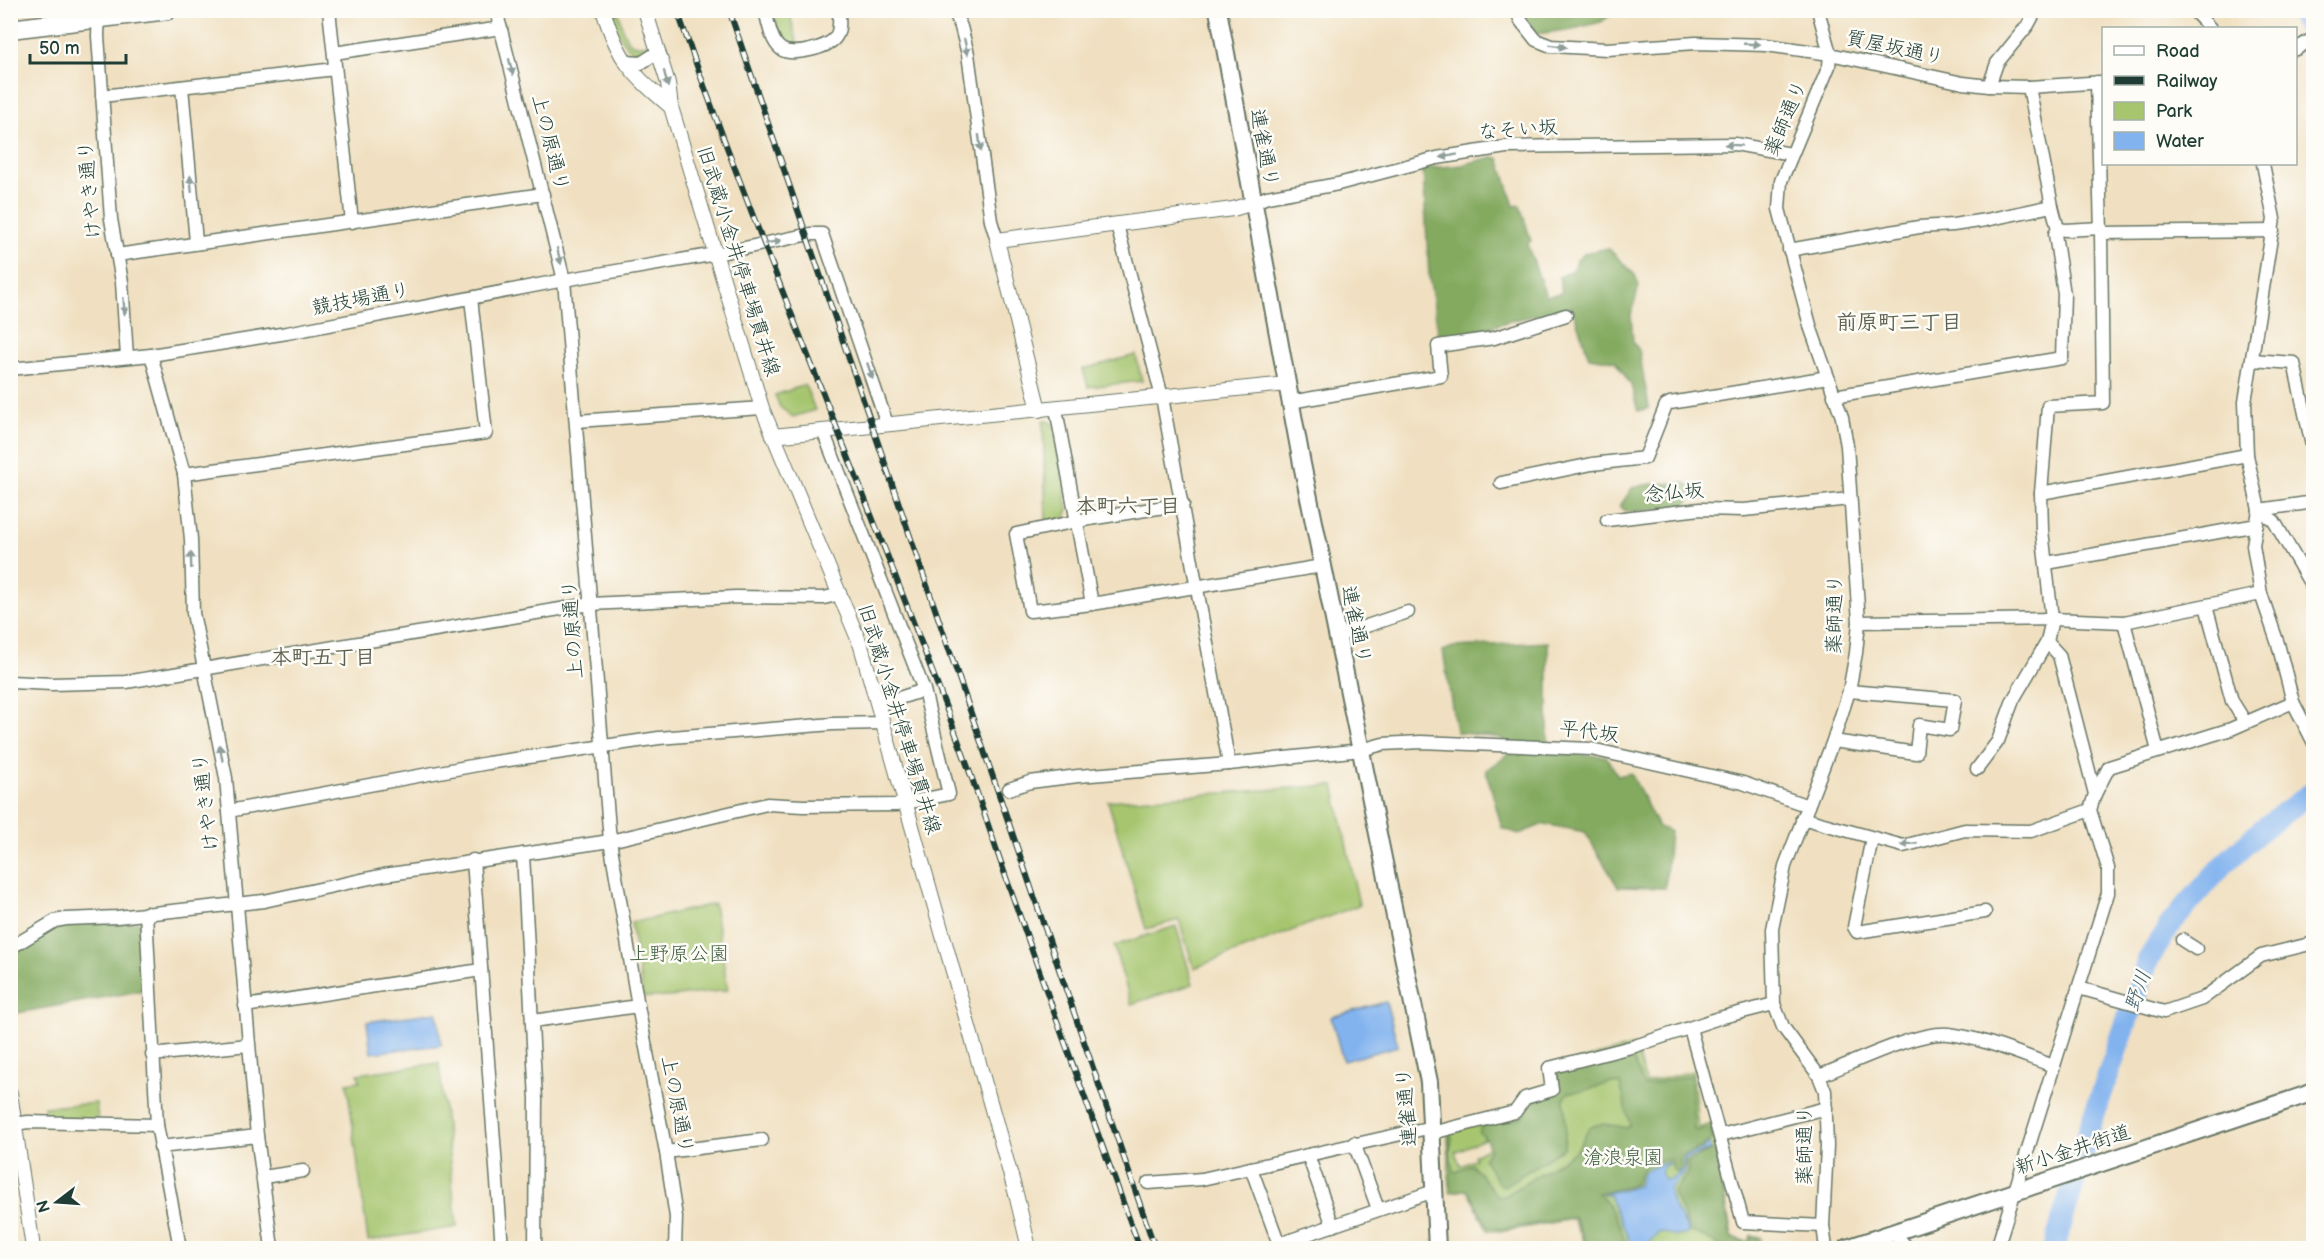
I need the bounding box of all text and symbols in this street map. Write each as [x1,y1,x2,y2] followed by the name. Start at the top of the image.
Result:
[1844,26,1946,70] street label: 質屋坂通り
[30,27,126,65] scale bar
[2102,27,2297,165] legend
[39,38,80,59] text: 50 m
[961,38,971,56] one-way arrow
[1743,40,1762,49] one-way arrow
[2156,41,2200,62] text: Road
[1548,42,1567,51] one-way arrow
[506,58,516,76] one-way arrow
[662,70,672,88] one-way arrow
[2156,71,2218,92] text: Railway
[1759,76,1813,160] street label: 薬師通り
[526,92,574,194] street label: 上の原通り
[2156,101,2192,122] text: Park
[1245,106,1283,190] street label: 連雀通り
[1477,115,1559,145] street label: なそい坂
[2156,131,2204,152] text: Water
[976,133,985,152] one-way arrow
[74,139,106,241] street label: けやき通り
[1723,140,1742,150] one-way arrow
[691,143,785,379] street label: 旧武蔵小金井停車場貫井線
[1439,152,1458,161] one-way arrow
[186,175,196,194] one-way arrow
[764,237,783,246] one-way arrow
[554,247,564,265] one-way arrow
[310,278,412,320] street label: 競技場通り
[119,296,129,315] one-way arrow
[1836,310,1962,335] district label: 前原町三丁目
[865,362,875,380] one-way arrow
[1643,478,1705,508] street label: 念仏坂
[1076,494,1181,519] district label: 本町六丁目
[187,551,196,570] one-way arrow
[1822,574,1848,654] street label: 薬師通り
[558,578,588,680] street label: 上の原通り
[1336,583,1376,667] street label: 連雀通り
[852,601,946,837] street label: 旧武蔵小金井停車場貫井線
[271,645,376,670] district label: 本町五丁目
[1558,716,1620,748] street label: 平代坂
[216,743,225,762] one-way arrow
[188,751,224,853] street label: けやき通り
[1899,839,1918,849] one-way arrow
[629,942,729,966] park label: 上野原公園
[2119,967,2157,1015] water label: 野川
[656,1054,698,1156] street label: 上の原通り
[1392,1066,1422,1148] street label: 連雀通り
[1793,1105,1817,1185] street label: 薬師通り
[2012,1120,2134,1180] street label: 新小金井街道
[1583,1146,1663,1170] park label: 滄浪泉園
[27,1172,87,1232] north arrow
[33,1197,55,1214] text: N

